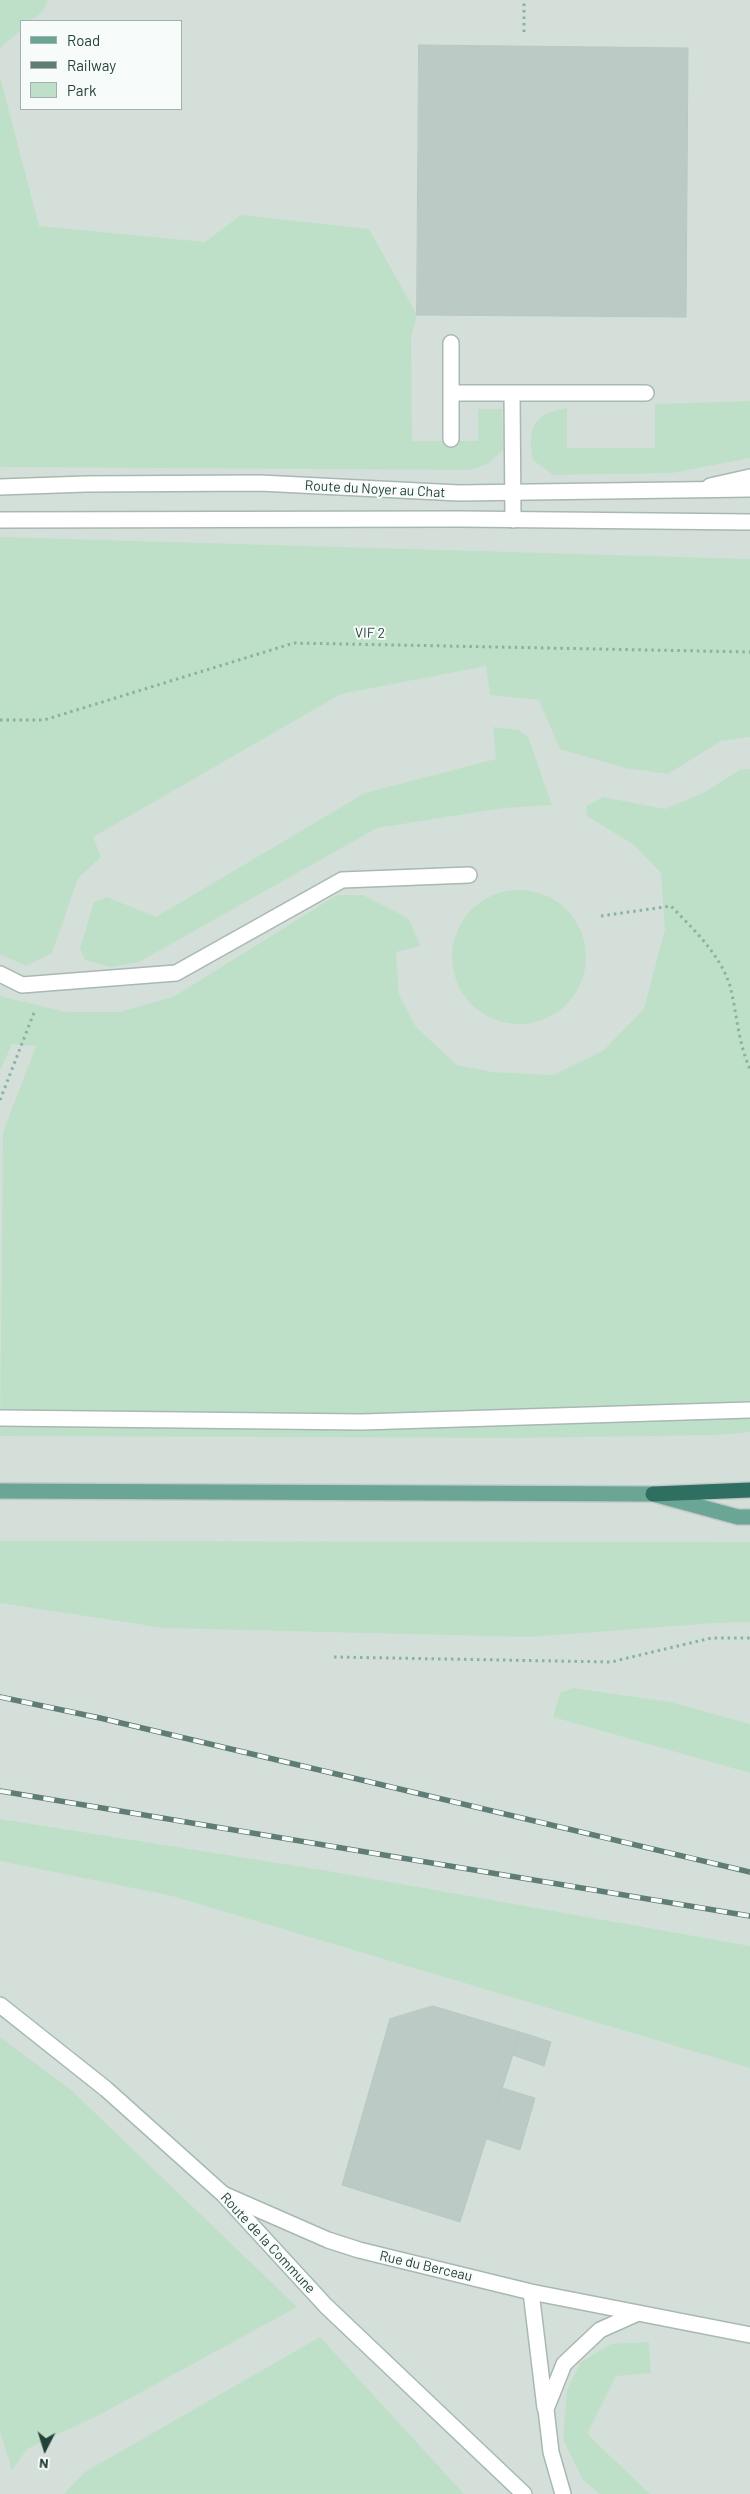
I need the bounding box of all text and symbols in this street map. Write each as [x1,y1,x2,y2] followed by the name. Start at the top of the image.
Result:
[20,20,182,110] legend
[67,31,100,49] text: Road
[67,56,116,74] text: Railway
[67,81,96,99] text: Park
[304,477,446,501] street label: Route du Noyer au Chat
[355,624,385,642] street label: VIF 2
[217,2189,319,2297] street label: Route de la Commune
[378,2247,474,2285] street label: Rue du Berceau
[20,2424,70,2474] north arrow
[38,2456,49,2473] text: N

